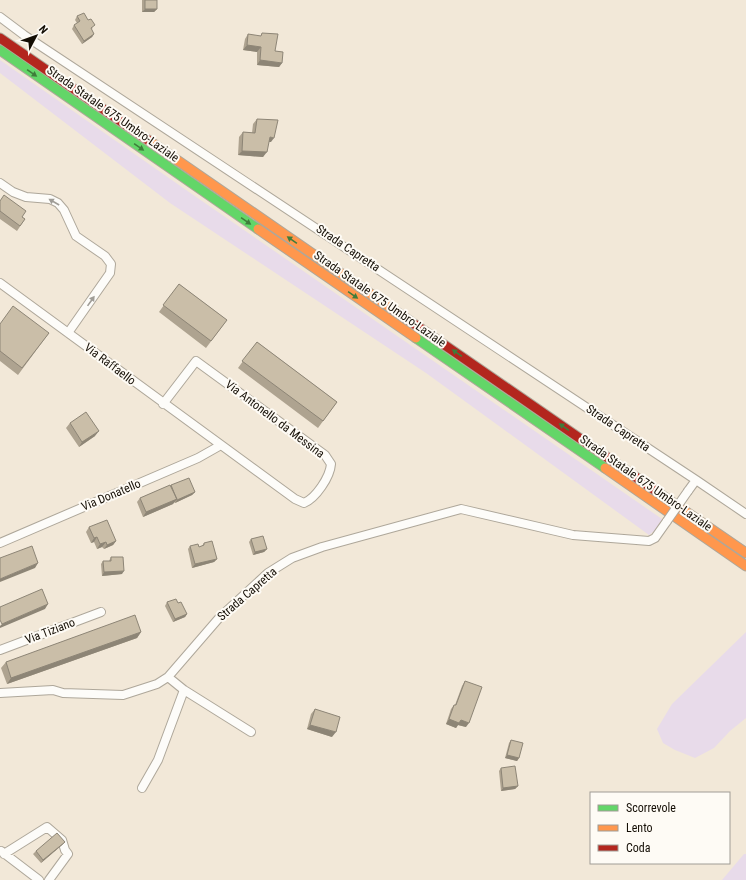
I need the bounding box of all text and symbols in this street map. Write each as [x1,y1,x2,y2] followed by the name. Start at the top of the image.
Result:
[16,16,56,56] north arrow
[36,23,50,37] text: N
[44,63,182,165] street label: Strada Statale 675 Umbro-Laziale
[27,69,37,77] one-way arrow
[133,143,144,151] one-way arrow
[48,199,60,205] one-way arrow
[240,217,251,225] one-way arrow
[313,222,383,275] street label: Strada Capretta
[287,236,298,244] one-way arrow
[311,248,449,350] street label: Strada Statale 675 Umbro-Laziale
[347,291,358,299] one-way arrow
[87,296,95,306] one-way arrow
[82,340,138,388] street label: Via Raffaello
[451,350,463,357] one-way arrow
[223,377,327,461] street label: Via Antonello da Messina
[583,402,653,455] street label: Strada Capretta
[559,423,569,431] one-way arrow
[577,432,715,534] street label: Strada Statale 675 Umbro-Laziale
[79,476,143,514] street label: Via Donatello
[215,564,280,624] street label: Strada Capretta
[23,615,77,647] street label: Via Tiziano
[590,792,730,864] legend
[626,801,676,815] text: Scorrevole
[626,821,653,835] text: Lento
[626,841,651,855] text: Coda

